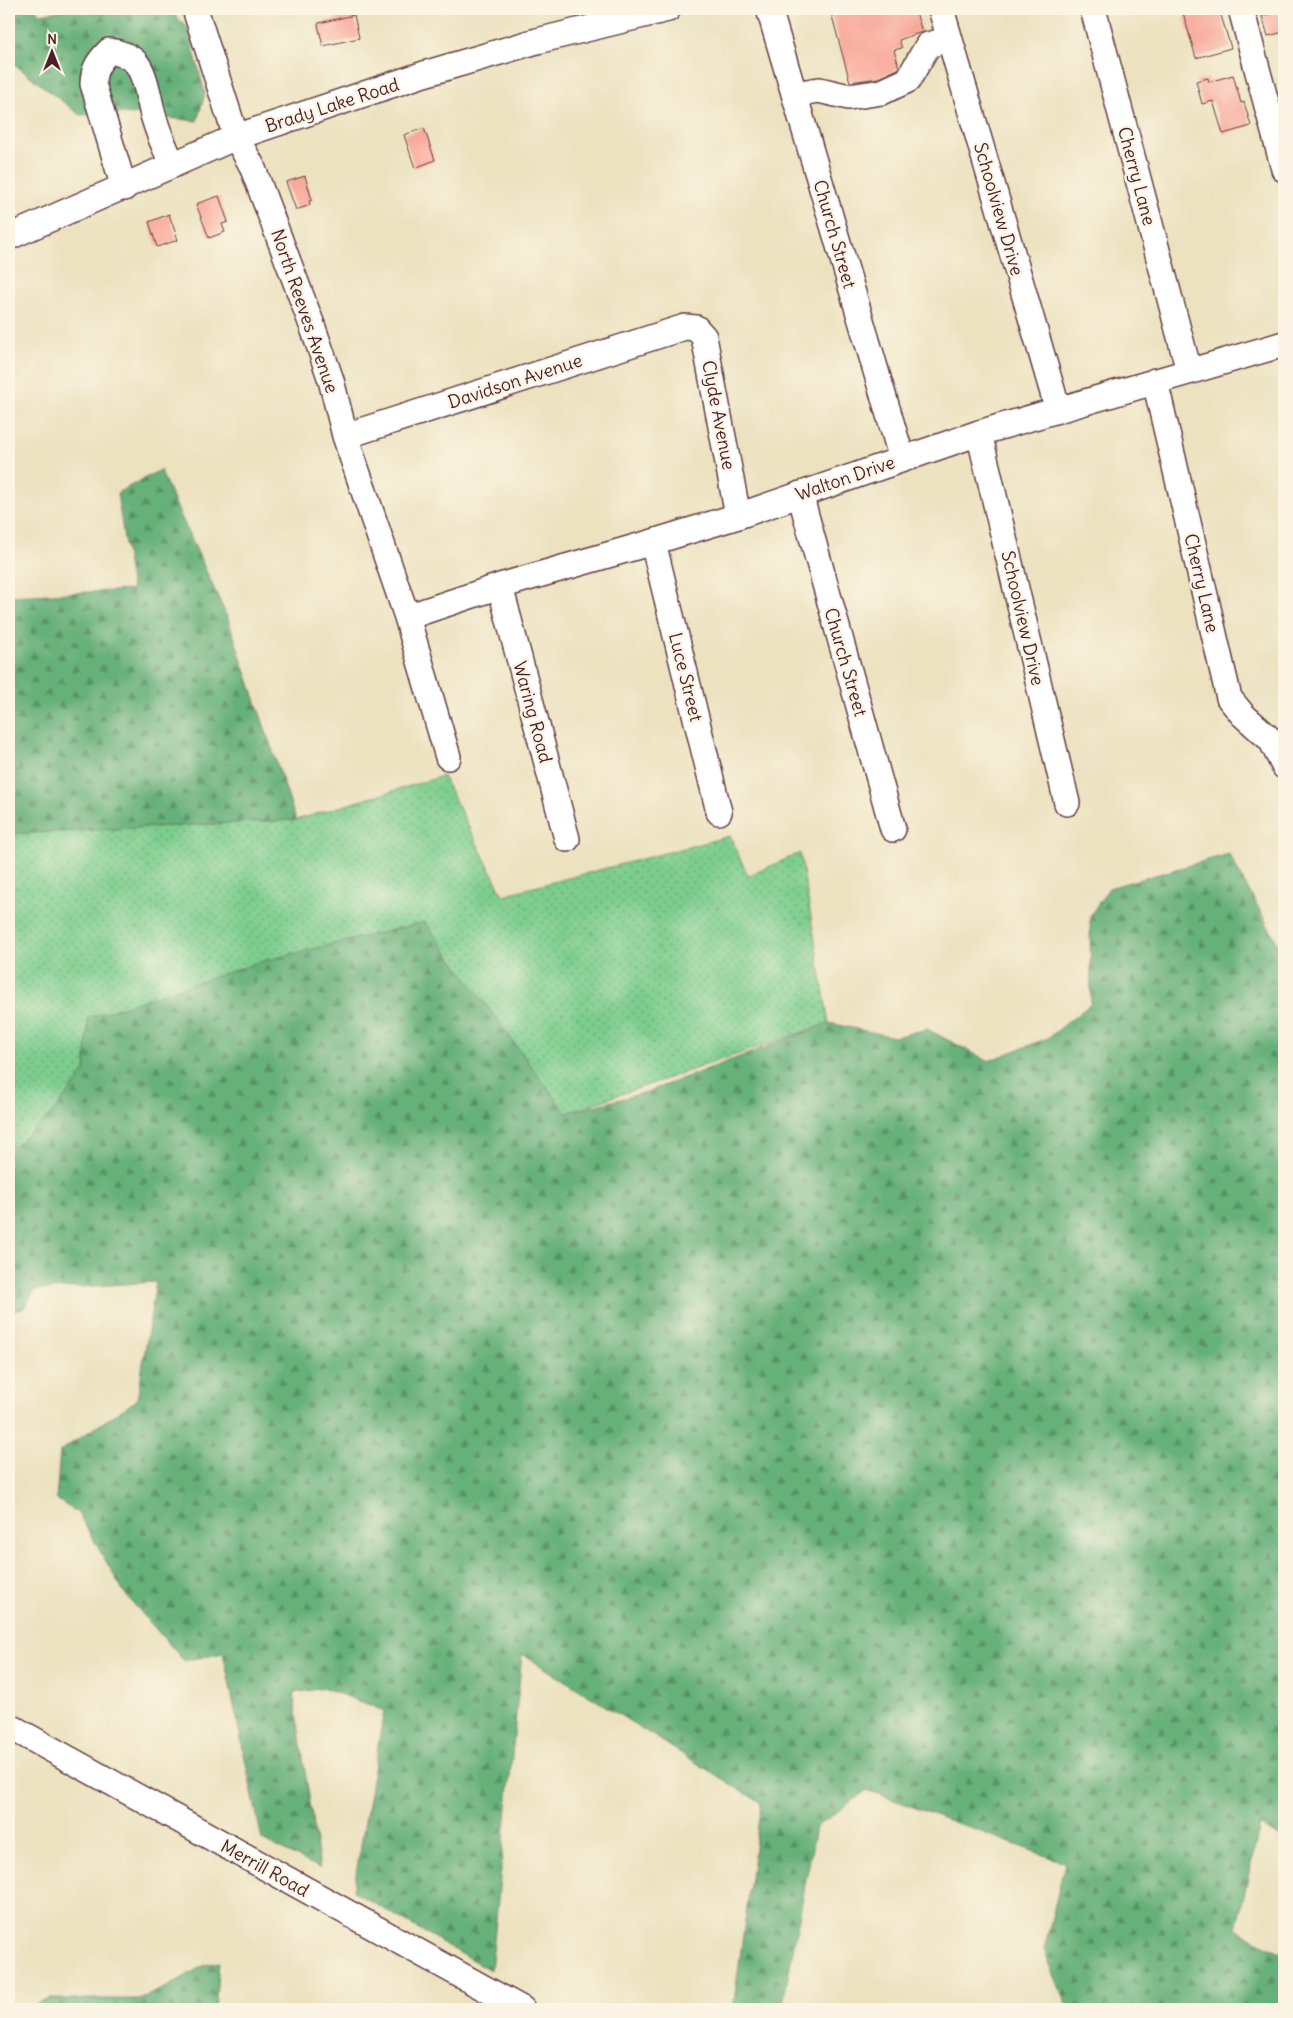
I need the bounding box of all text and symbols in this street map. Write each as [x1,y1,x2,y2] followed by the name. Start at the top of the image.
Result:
[28,28,78,78] north arrow
[47,30,57,48] text: N
[262,72,402,137] street label: Brady Lake Road
[1113,124,1161,228] street label: Cherry Lane
[969,140,1029,278] street label: Schoolview Drive
[809,177,861,291] street label: Church Street
[266,226,344,396] street label: North Reeves Avenue
[445,348,585,414] street label: Davidson Avenue
[697,358,741,472] street label: Clyde Avenue
[792,450,898,506] street label: Walton Drive
[1179,531,1225,635] street label: Cherry Lane
[996,549,1050,687] street label: Schoolview Drive
[820,605,872,719] street label: Church Street
[664,630,708,724] street label: Luce Street
[508,659,558,766] street label: Waring Road
[217,1834,314,1902] street label: Merrill Road

